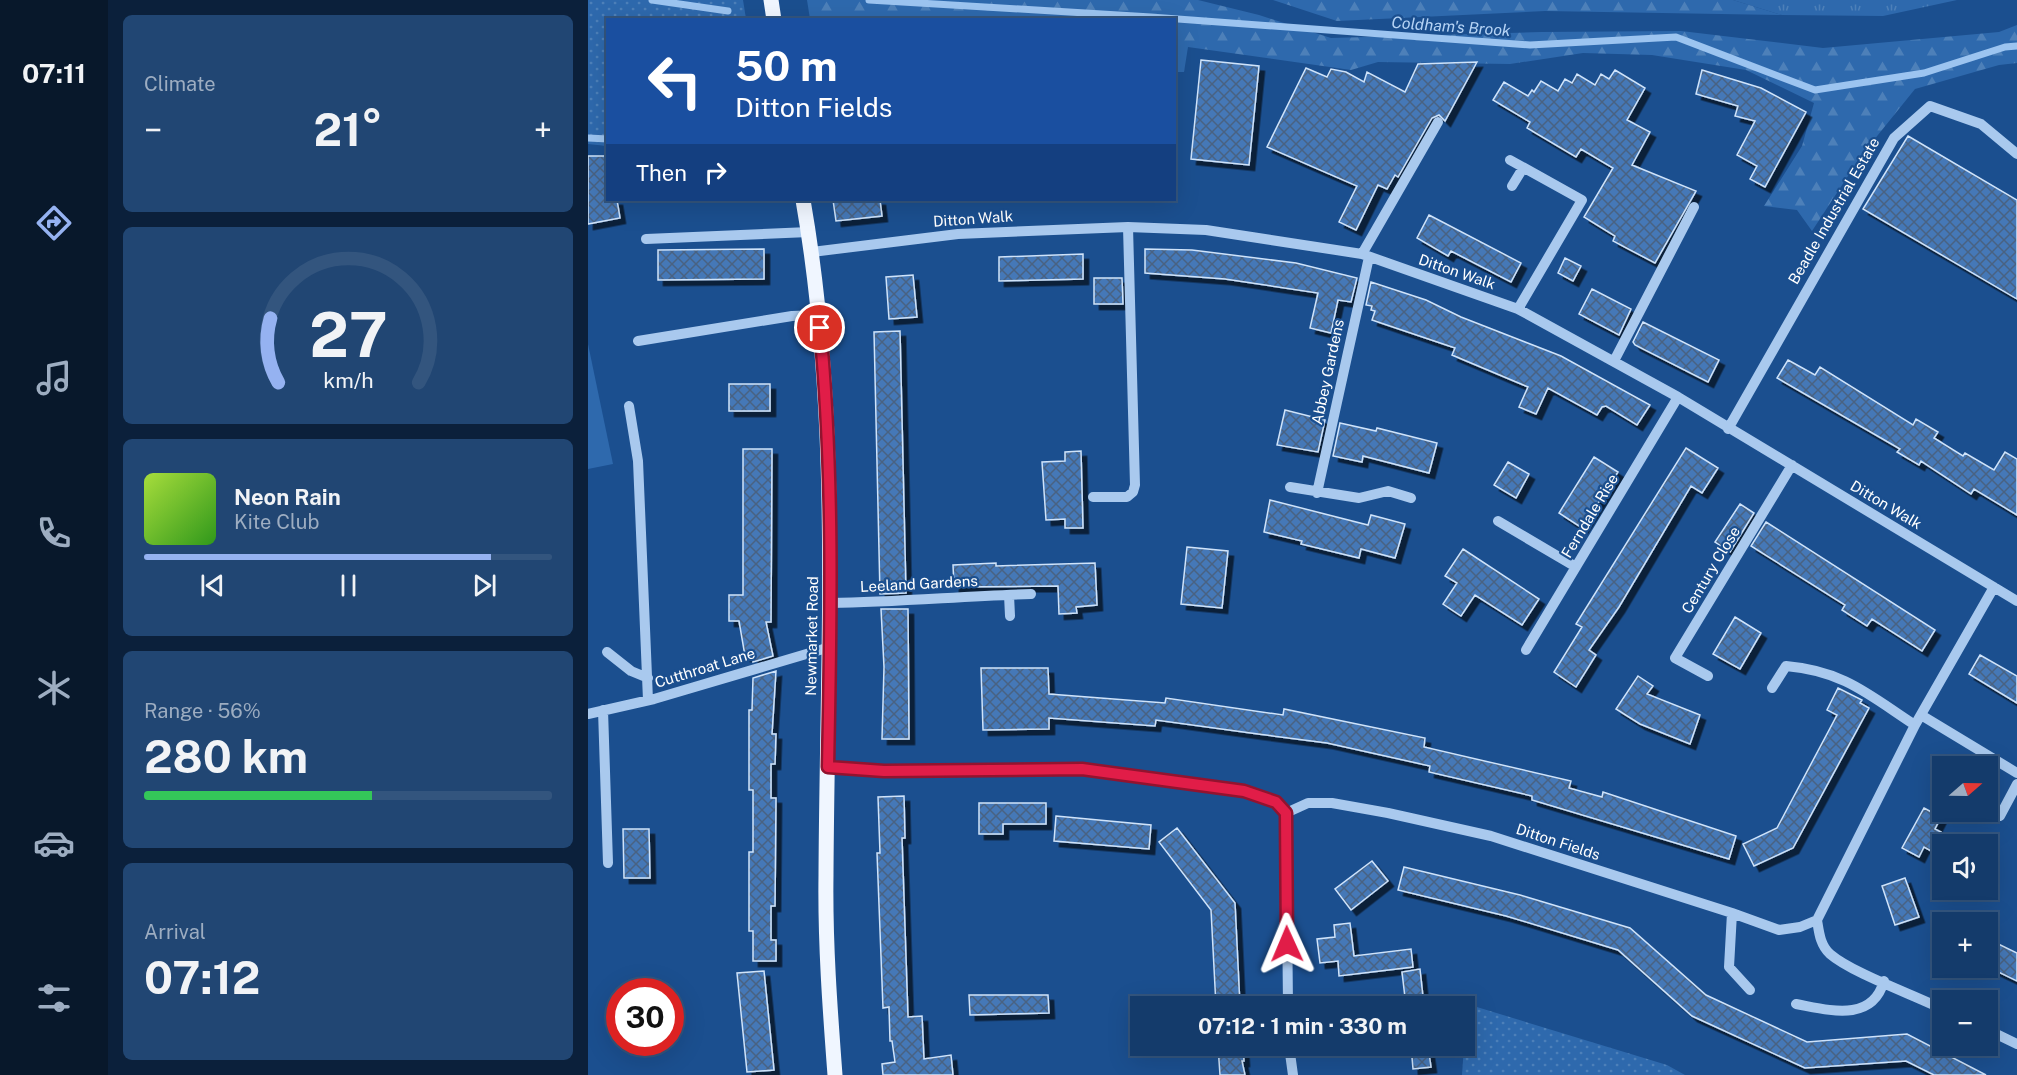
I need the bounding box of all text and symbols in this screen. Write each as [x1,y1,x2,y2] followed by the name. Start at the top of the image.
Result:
[1391,13,1512,40] water label: Coldham's Brook
[735,41,838,90] text: 50 m
[636,42,714,120] icon: left
[22,57,86,89] text: 07:11
[144,72,216,96] text: Climate
[735,91,892,123] text: Ditton Fields
[313,103,383,156] text: 21°
[144,111,162,149] text: −
[534,111,552,149] text: +
[1785,134,1883,287] street label: Beadle Industrial Estate
[699,156,732,189] icon: right
[636,160,687,186] text: Then
[33,202,75,244] icon: directions
[932,207,1014,230] street label: Ditton Walk
[1417,250,1498,293] street label: Ditton Walk
[309,298,387,371] text: 27
[794,302,845,353] pin
[803,311,836,344] icon: arrive
[1308,318,1347,426] street label: Abbey Gardens
[33,357,75,399] icon: music
[323,368,373,393] text: km/h
[1558,471,1621,561] street label: Ferndale Rise
[1848,477,1925,532] street label: Ditton Walk
[234,484,341,510] text: Neon Rain
[234,510,319,534] text: Kite Club
[33,512,75,554] icon: phone
[1678,523,1743,616] street label: Century Close
[196,569,229,602] icon: previous
[332,569,365,602] icon: pause
[468,569,501,602] icon: next
[860,572,978,595] street label: Leeland Gardens
[802,576,821,696] street label: Newmarket Road
[653,644,757,691] street label: Cutthroat Lane
[33,667,75,709] icon: climate
[144,699,261,723] text: Range · 56%
[144,730,308,783] text: 280 km
[1932,756,1998,822] north arrow
[1932,756,1998,1056] map controls
[1514,820,1602,863] street label: Ditton Fields
[33,822,75,864] icon: car
[1932,834,1998,900] button: sound
[1255,912,1319,976] position arrow
[1932,912,1998,978] button: +
[144,920,206,944] text: Arrival
[144,951,260,1004] text: 07:12
[33,977,75,1019] icon: filters
[606,978,684,1056] speed limit sign: 30
[1932,990,1998,1056] button: −
[1198,1013,1407,1039] text: 07:12 · 1 min · 330 m

